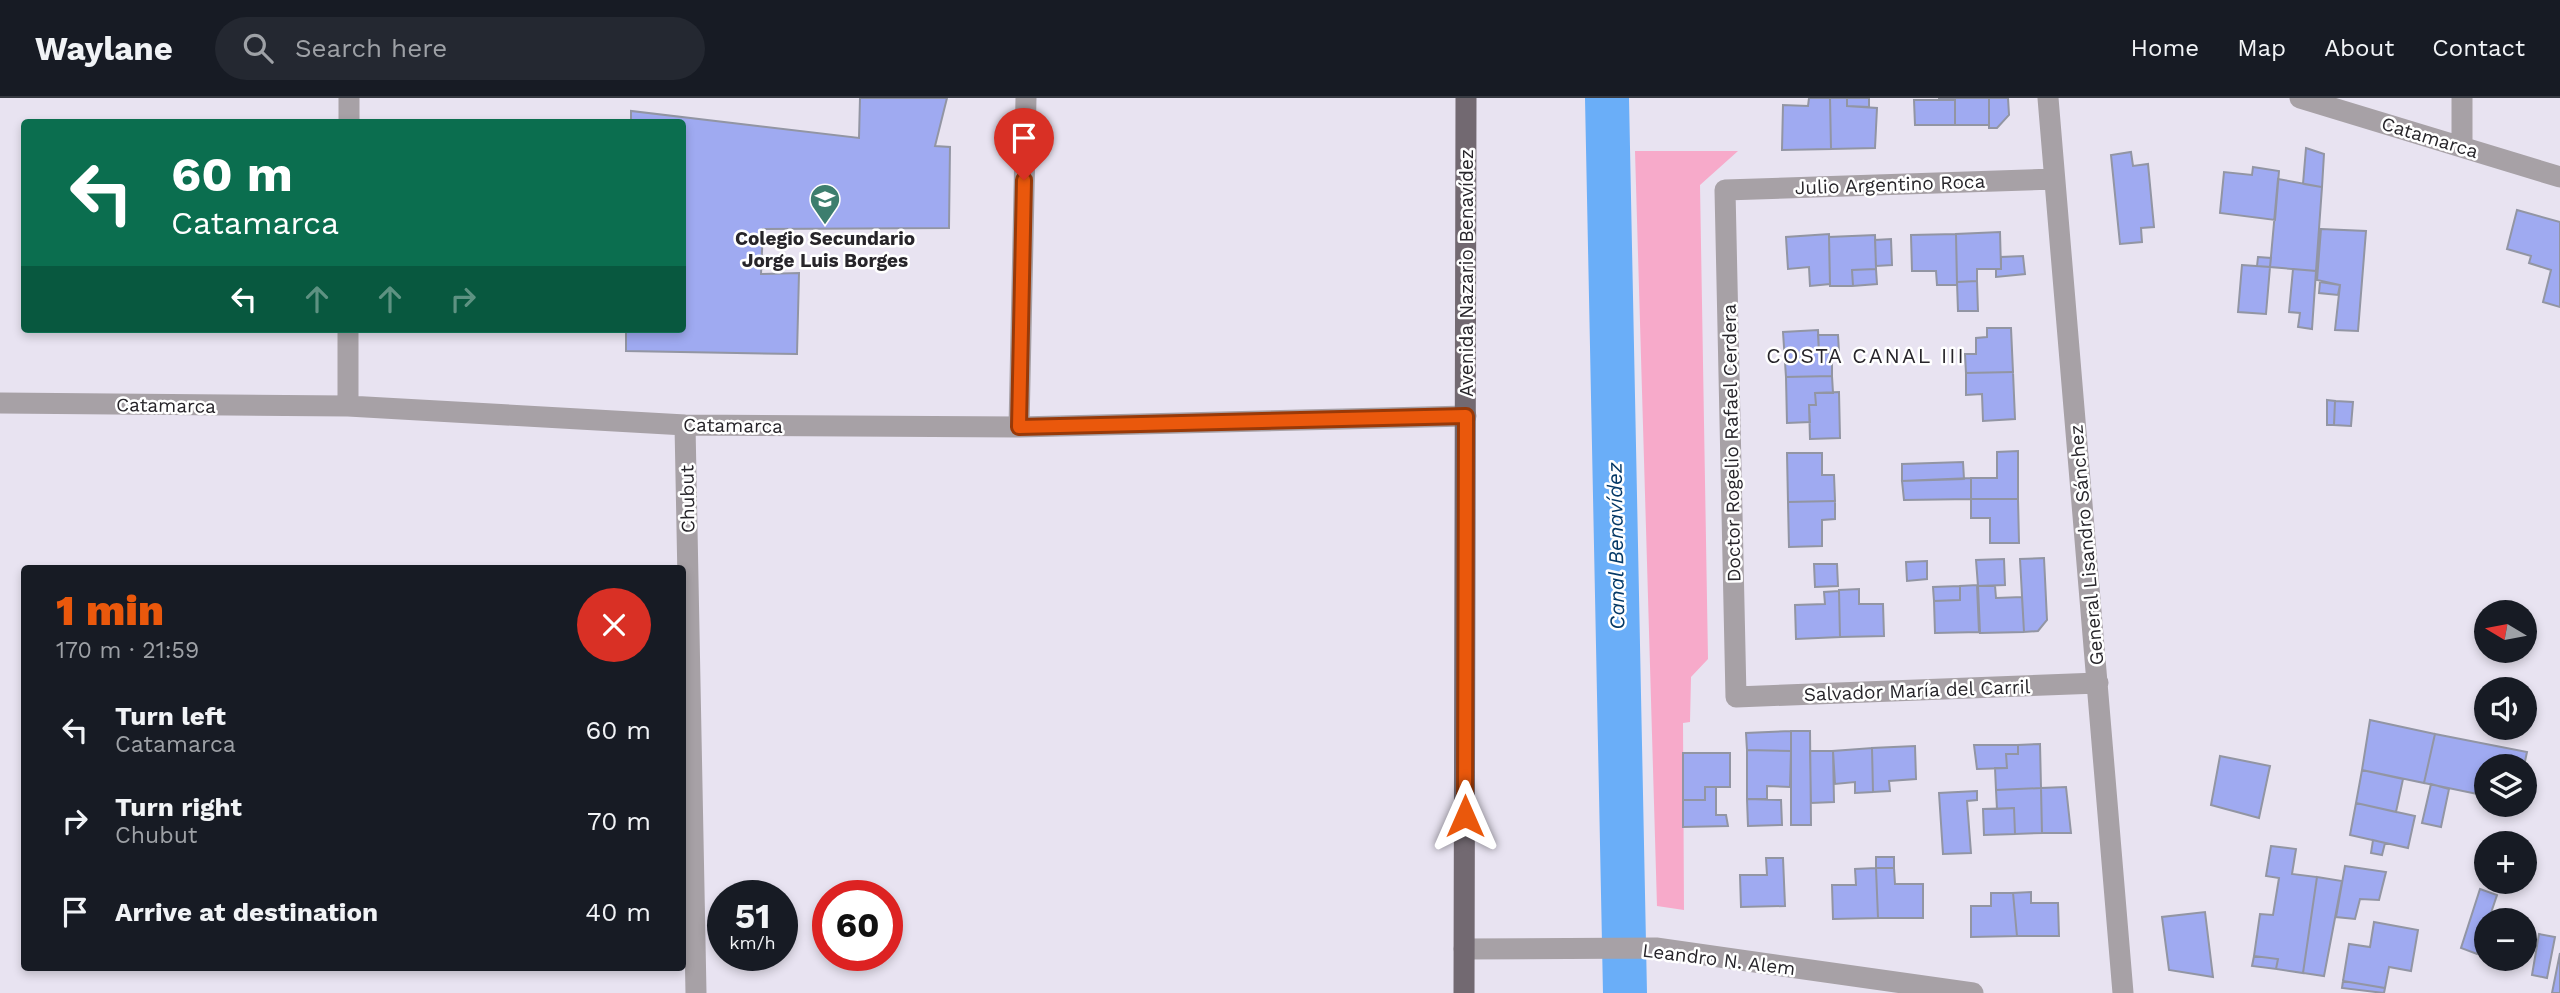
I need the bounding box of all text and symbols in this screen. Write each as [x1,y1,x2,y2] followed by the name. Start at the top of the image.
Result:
[215,17,705,80] search box
[35,29,173,68] text: Waylane
[239,29,277,67] icon: search
[295,33,447,63] text: Search here
[2131,34,2199,62] text: Home
[2237,34,2286,62] text: Map
[2324,34,2394,62] text: About
[2432,34,2525,62] text: Contact
[994,108,1054,180] pin
[2379,112,2481,163] street label: Catamarca
[1005,119,1043,157] icon: arrive
[171,145,293,203] text: 60 m
[56,147,147,238] icon: left
[1455,149,1478,397] street label: Avenida Nazario Benavídez
[1794,170,1986,199] street label: Julio Argentino Roca
[808,182,842,226] school or university icon: Colegio Secundario Jorge Luis Borges
[171,204,339,242] text: Catamarca
[735,227,915,272] place label: Colegio Secundario Jorge Luis Borges
[225,280,263,318] icon: left
[298,280,336,318] icon: ahead
[371,280,409,318] icon: ahead
[444,280,482,318] icon: right
[1718,303,1745,582] street label: Doctor Rogelio Rafael Cerdera
[1766,343,1966,368] district label: COSTA CANAL III
[116,393,216,418] street label: Catamarca
[683,413,783,438] street label: Catamarca
[2065,424,2108,666] street label: General Lisandro Sánchez
[1602,462,1629,630] water label: Canal Benavídez
[675,465,700,533] street label: Chubut
[56,586,164,635] text: 1 min
[577,588,651,662] button: close
[2474,600,2538,663] north arrow
[2474,600,2537,971] map controls
[56,637,199,664] text: 170 m · 21:59
[1803,675,2031,706] street label: Salvador María del Carril
[2474,677,2537,740] button: sound
[115,701,226,731] text: Turn left
[56,711,94,749] icon: left
[585,715,651,745] text: 60 m
[115,731,236,758] text: Catamarca
[2474,754,2537,817] button: layers
[1428,779,1502,853] position arrow
[115,792,242,822] text: Turn right
[56,802,94,840] icon: right
[587,806,651,836] text: 70 m
[115,822,197,849] text: Chubut
[2474,831,2537,894] button: +
[812,880,903,971] speed limit sign: 60
[56,893,94,931] icon: arrive
[735,895,770,937] text: 51
[115,897,378,927] text: Arrive at destination
[585,897,651,927] text: 40 m
[2474,908,2537,971] button: −
[729,932,776,953] text: km/h
[1641,939,1797,980] street label: Leandro N. Alem

